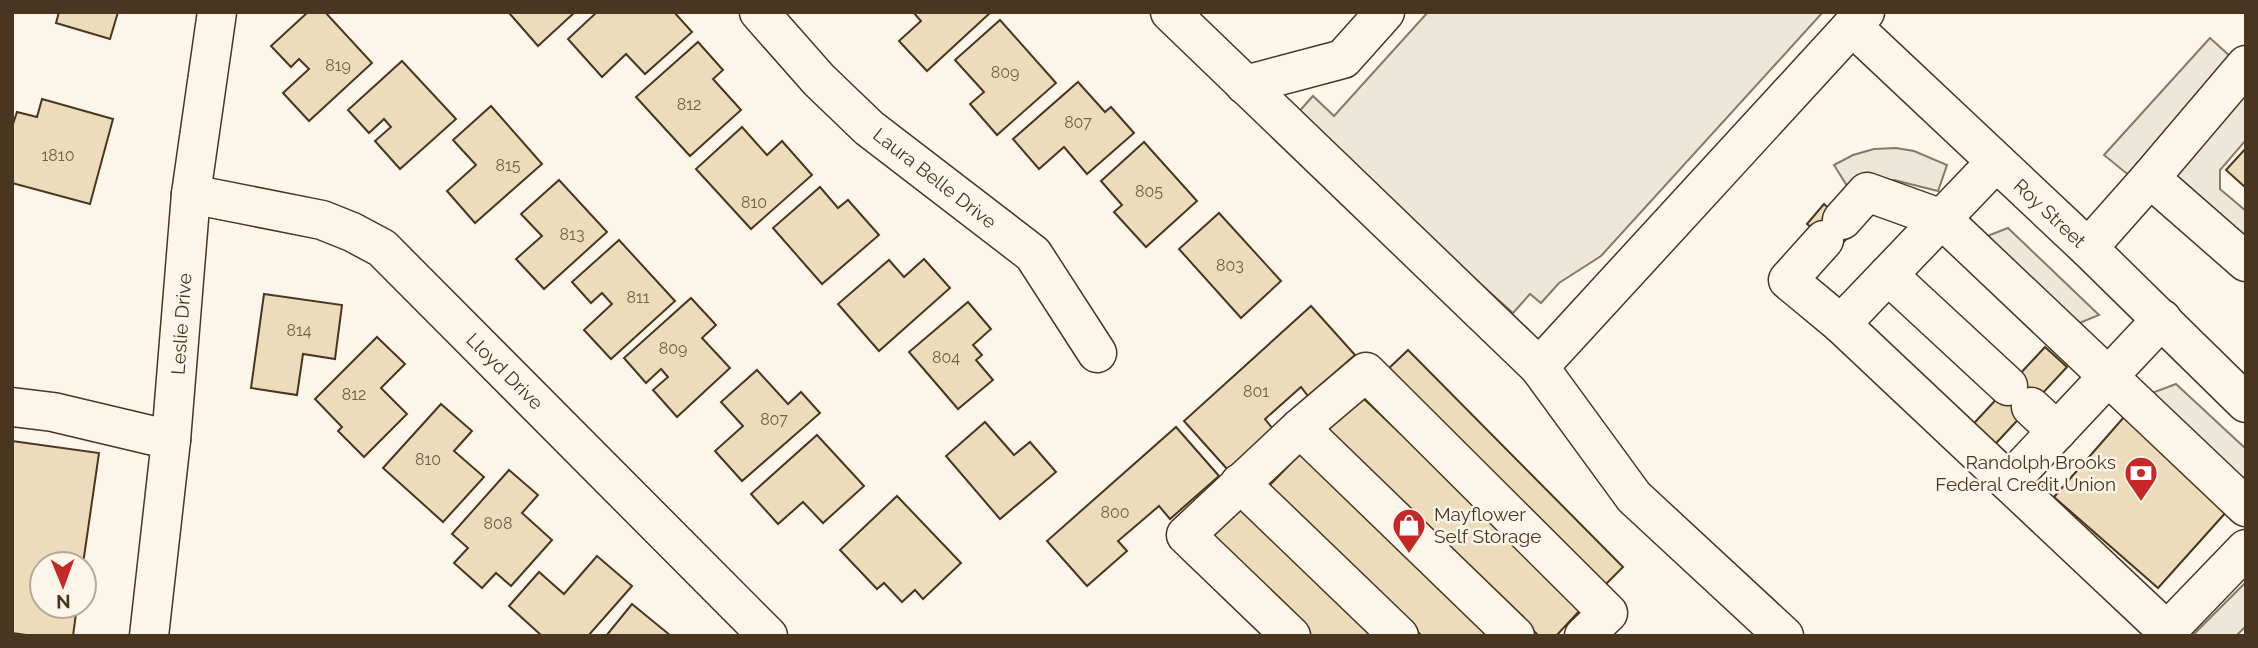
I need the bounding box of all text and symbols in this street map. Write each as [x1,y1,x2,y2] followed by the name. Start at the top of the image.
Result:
[325,56,351,75] house number: 819
[991,63,1019,82] house number: 809
[677,95,701,114] house number: 812
[1064,113,1092,132] house number: 807
[869,123,1001,233] street label: Laura Belle Drive
[42,146,74,165] house number: 1810
[495,156,521,175] house number: 815
[2009,174,2091,252] street label: Roy Street
[1135,182,1163,201] house number: 805
[741,193,767,212] house number: 810
[560,225,584,244] house number: 813
[1216,256,1244,275] house number: 803
[166,272,196,376] street label: Leslie Drive
[626,288,650,307] house number: 811
[286,321,312,340] house number: 814
[462,328,548,414] street label: Lloyd Drive
[659,339,687,358] house number: 809
[932,348,960,367] house number: 804
[1243,382,1269,401] house number: 801
[342,385,366,404] house number: 812
[760,410,788,429] house number: 807
[415,450,441,469] house number: 810
[1935,451,2116,495] place label: Randolph Brooks Federal Credit Union
[2122,454,2160,503] bank icon: Randolph Brooks Federal Credit Union
[1100,503,1130,522] house number: 800
[1434,503,1541,547] place label: Mayflower Self Storage
[1390,506,1428,555] shop icon: Mayflower Self Storage
[484,514,512,533] house number: 808
[28,550,98,620] north arrow
[56,591,71,613] text: N

